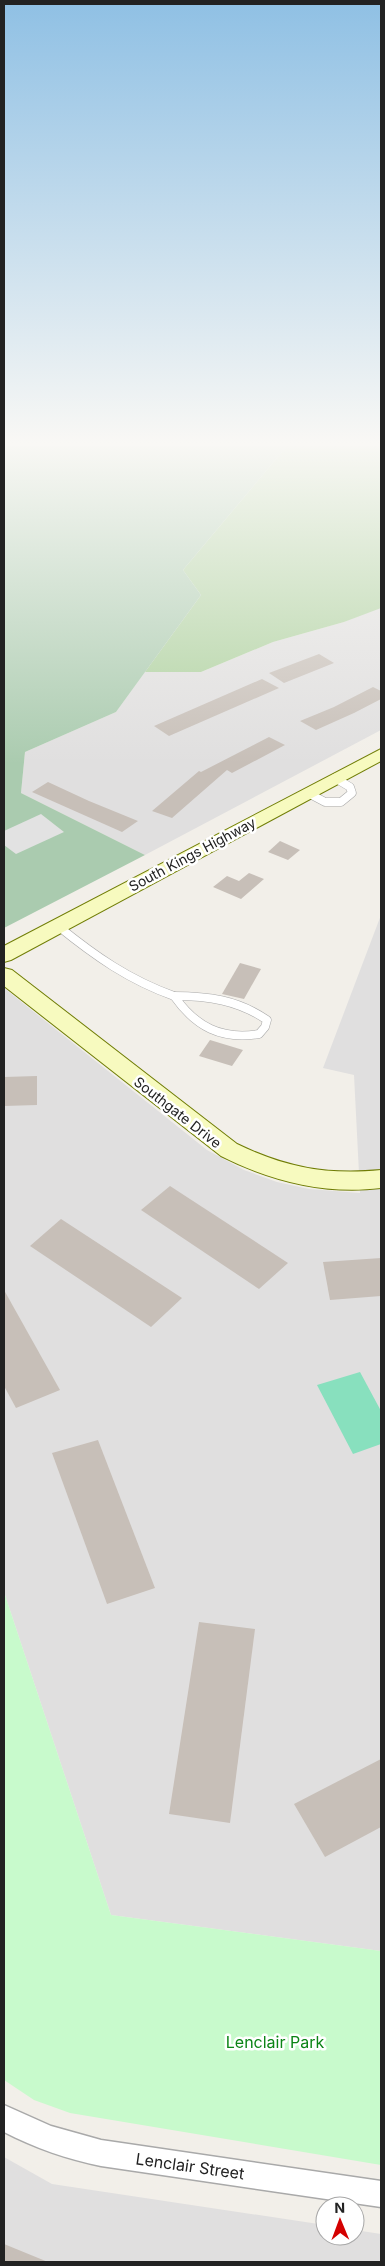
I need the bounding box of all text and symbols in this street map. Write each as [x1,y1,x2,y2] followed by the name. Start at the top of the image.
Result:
[126,813,258,895] street label: South Kings Highway
[131,1073,225,1151] street label: Southgate Drive
[226,2032,324,2052] park label: Lenclair Park
[134,2148,246,2184] street label: Lenclair Street
[315,2196,365,2246] north arrow
[334,2199,345,2216] text: N

